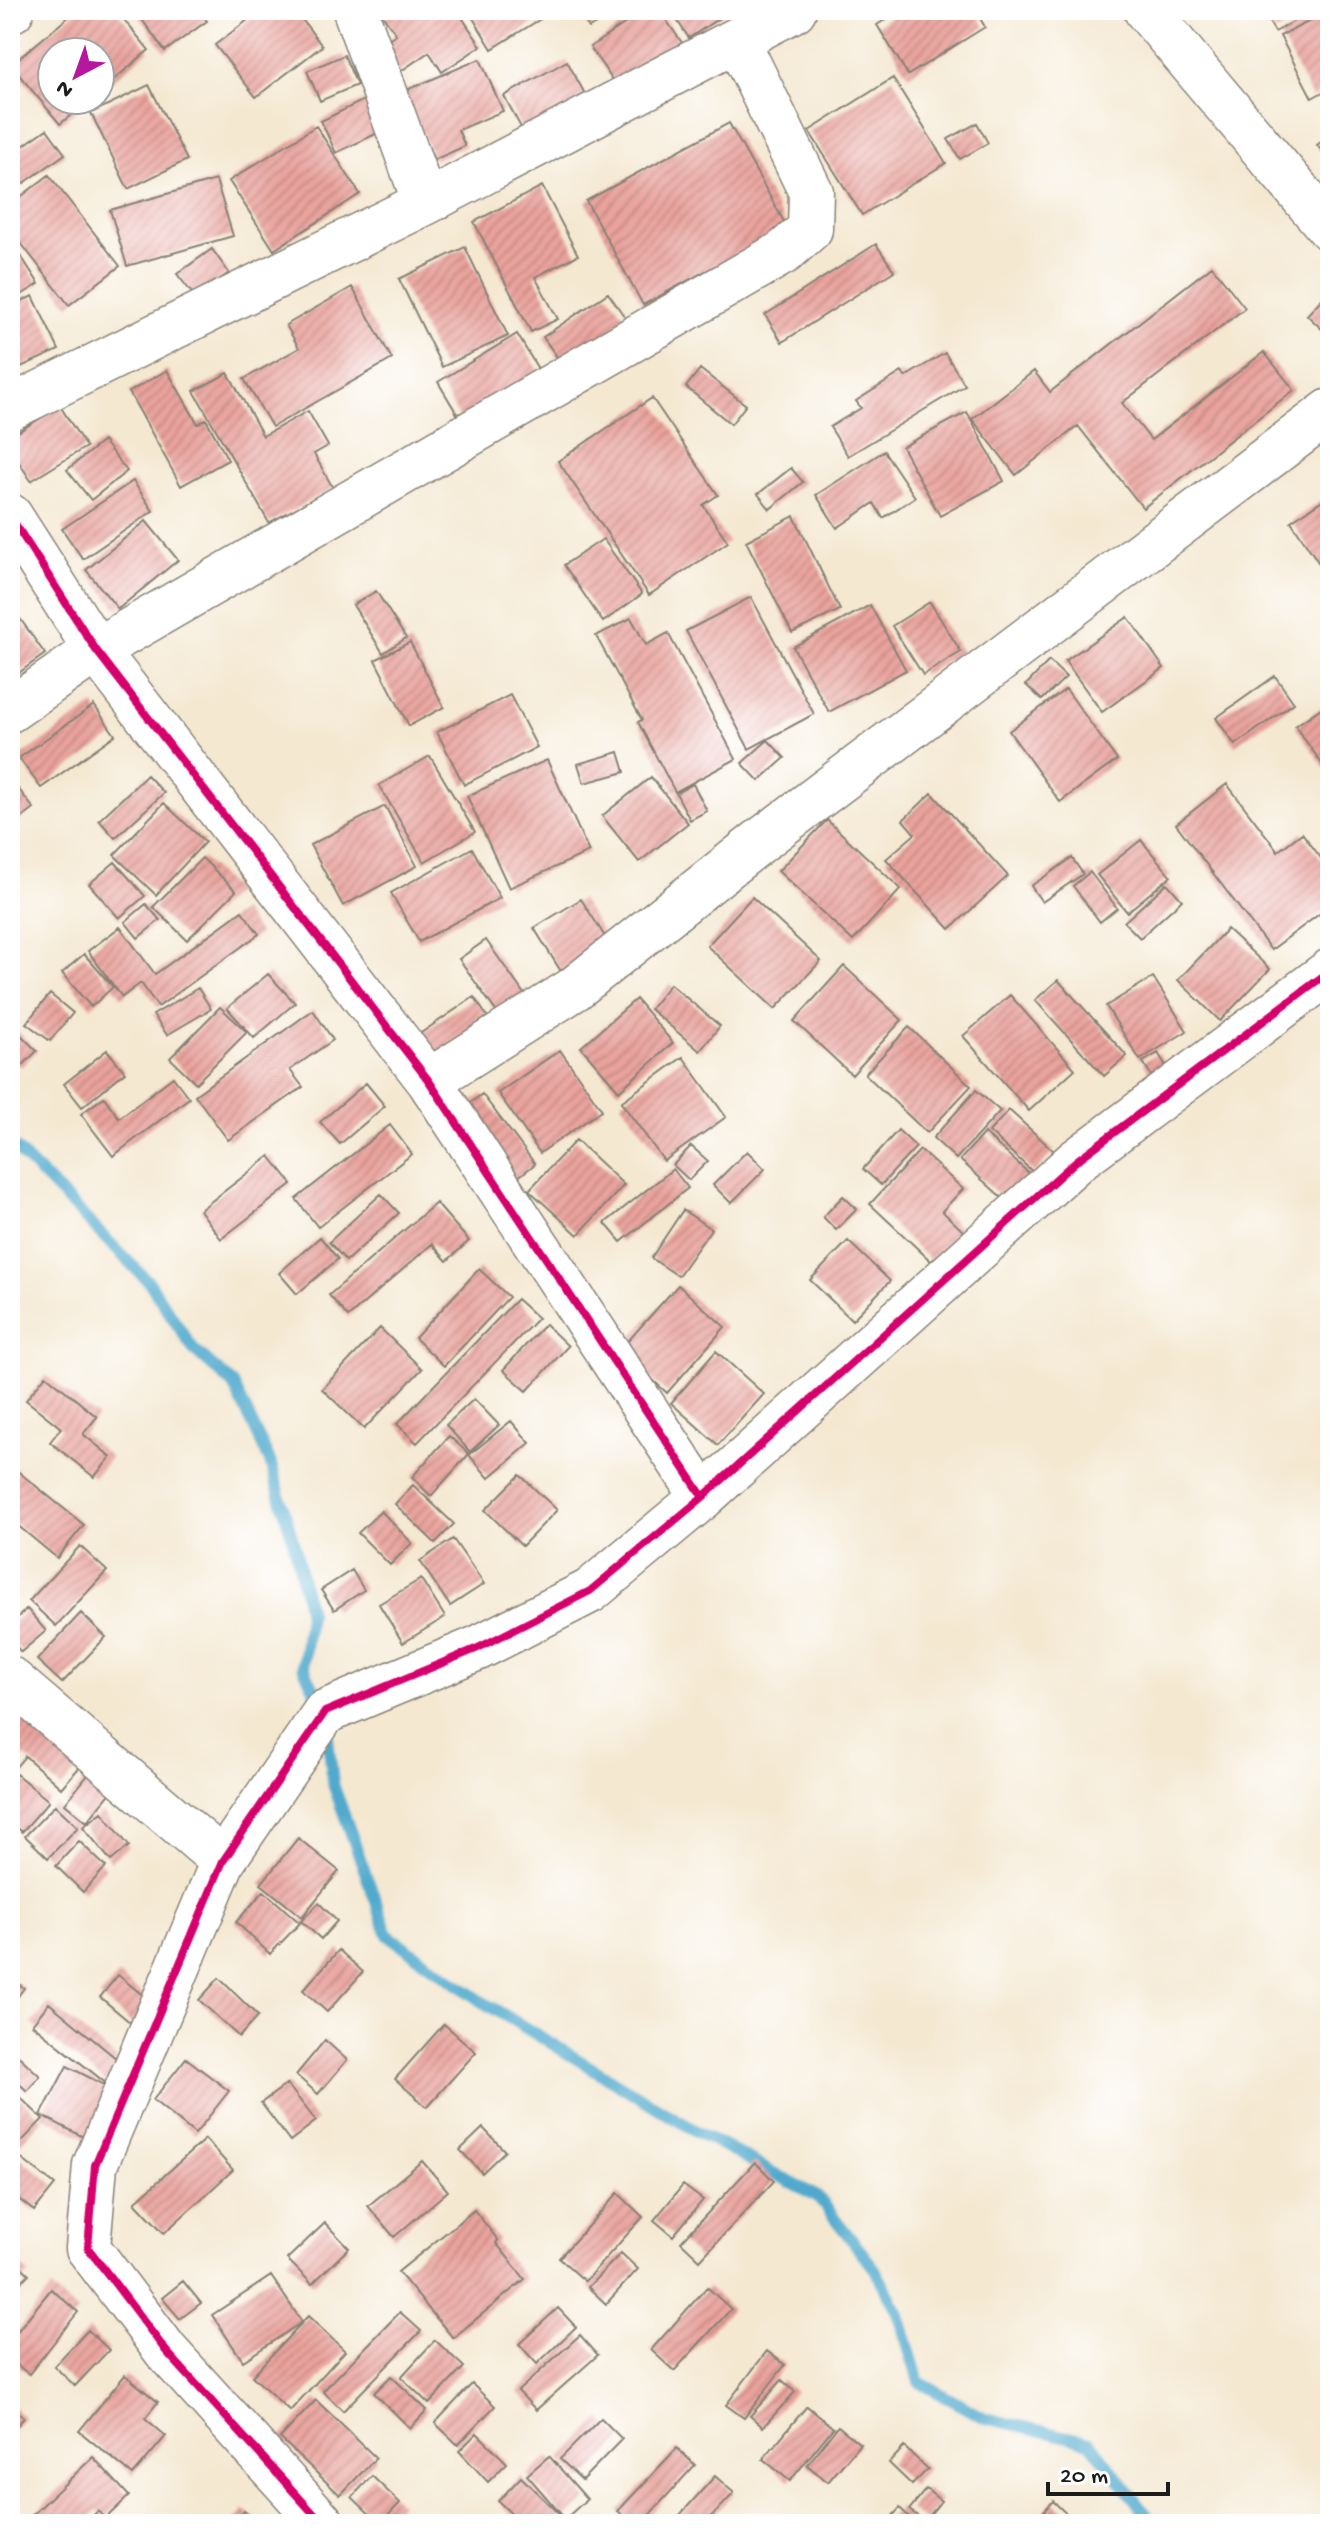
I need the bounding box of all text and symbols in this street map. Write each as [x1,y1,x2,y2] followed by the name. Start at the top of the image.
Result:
[36,36,116,116] north arrow
[52,74,79,103] text: N
[1048,2446,1168,2496] scale bar
[1060,2463,1108,2492] text: 20 m

